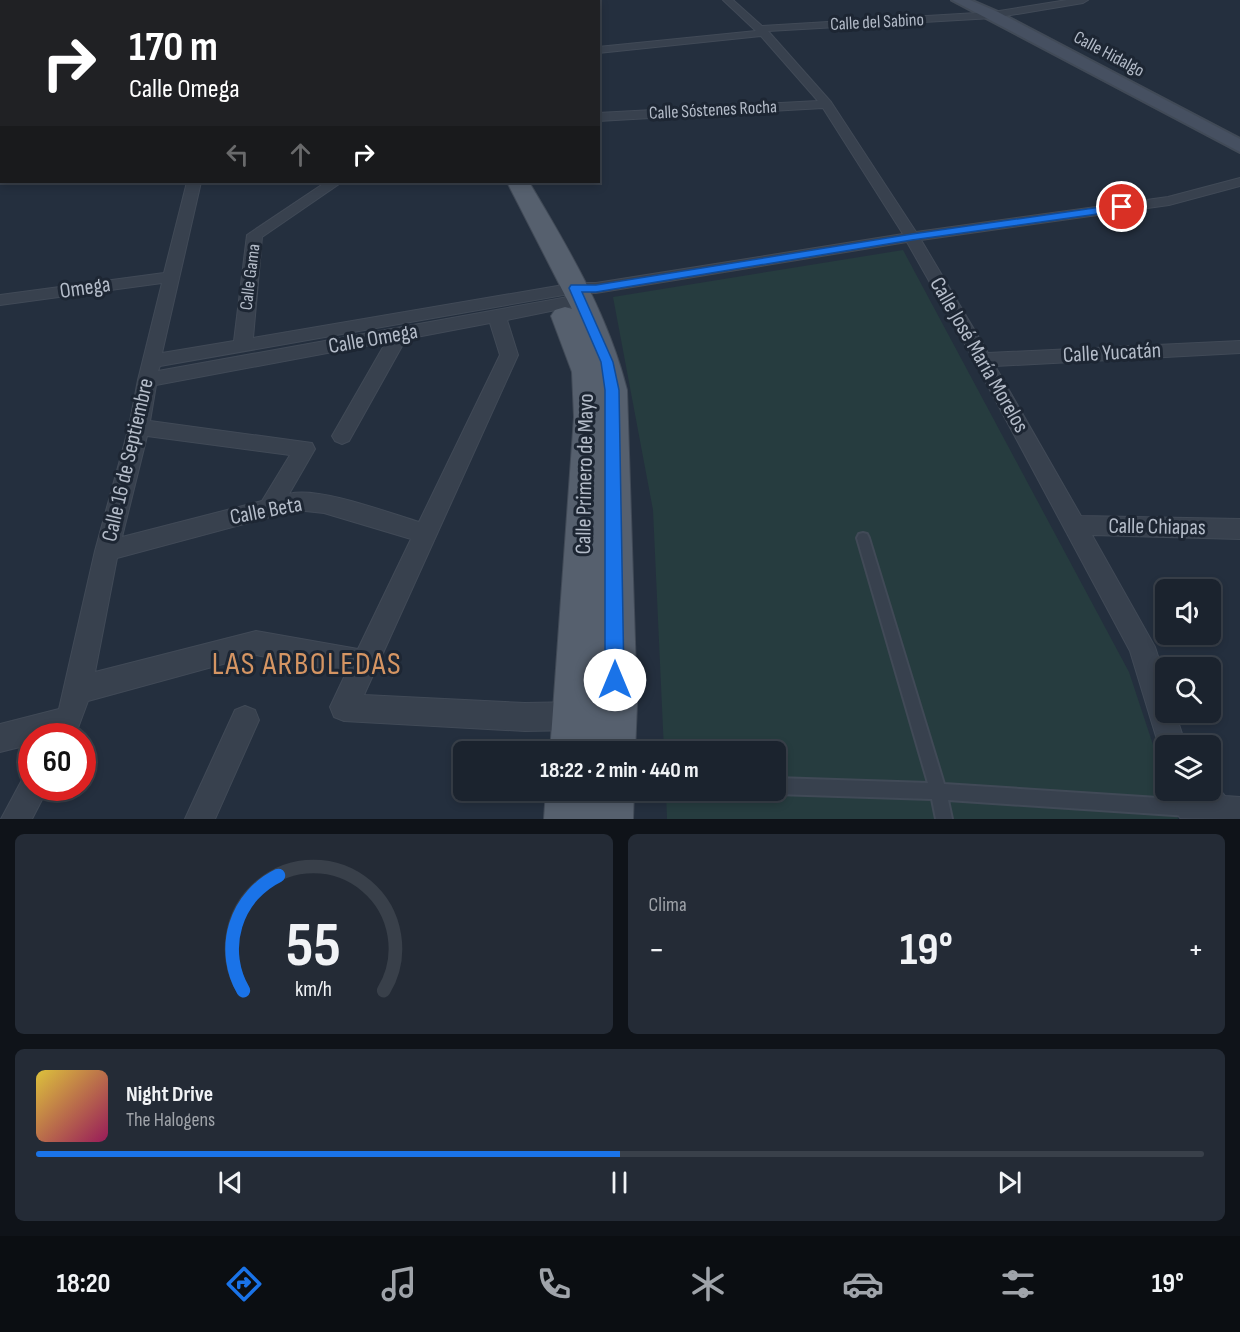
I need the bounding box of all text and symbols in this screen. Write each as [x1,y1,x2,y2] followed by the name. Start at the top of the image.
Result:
[830,9,924,35] street label: Calle del Sabino
[129,22,218,73] text: 170 m
[30,24,108,102] icon: right
[1070,27,1148,81] street label: Calle Hidalgo
[129,73,240,105] text: Calle Omega
[649,96,778,124] street label: Calle Sóstenes Rocha
[221,138,254,171] icon: left
[284,138,317,171] icon: ahead
[347,138,380,171] icon: right
[1096,181,1147,232] pin
[1105,190,1138,223] icon: arrive
[236,243,264,311] street label: Calle Gama
[58,271,112,305] street label: Omega
[924,272,1035,438] street label: Calle José María Morelos
[326,318,420,360] street label: Calle Omega
[1062,337,1162,369] street label: Calle Yucatán
[96,376,160,544] street label: Calle 16 de Septiembre
[570,393,600,555] street label: Calle Primero de Mayo
[228,491,304,531] street label: Calle Beta
[1108,513,1206,541] street label: Calle Chiapas
[1155,579,1221,801] map controls
[1155,579,1221,645] button: sound
[212,645,402,684] district label: LAS ARBOLEDAS
[583,648,647,712] position arrow
[1155,657,1221,723] button: search
[18,723,96,801] speed limit sign: 60
[1155,735,1221,801] button: layers
[540,757,699,784] text: 18:22 · 2 min · 440 m
[649,893,687,917] text: Clima
[286,909,341,984] text: 55
[900,923,953,978] text: 19°
[649,930,665,970] text: −
[1188,930,1204,970] text: +
[295,977,332,1002] text: km/h
[126,1081,213,1108] text: Night Drive
[126,1108,215,1132] text: The Halogens
[214,1166,247,1199] icon: previous
[603,1166,636,1199] icon: pause
[993,1166,1026,1199] icon: next
[223,1263,265,1305] icon: directions
[378,1263,420,1305] icon: music
[533,1263,575,1305] icon: phone
[687,1263,729,1305] icon: climate
[842,1263,884,1305] icon: car
[997,1263,1039,1305] icon: filters
[56,1268,110,1300] text: 18:20
[1152,1268,1184,1300] text: 19°

